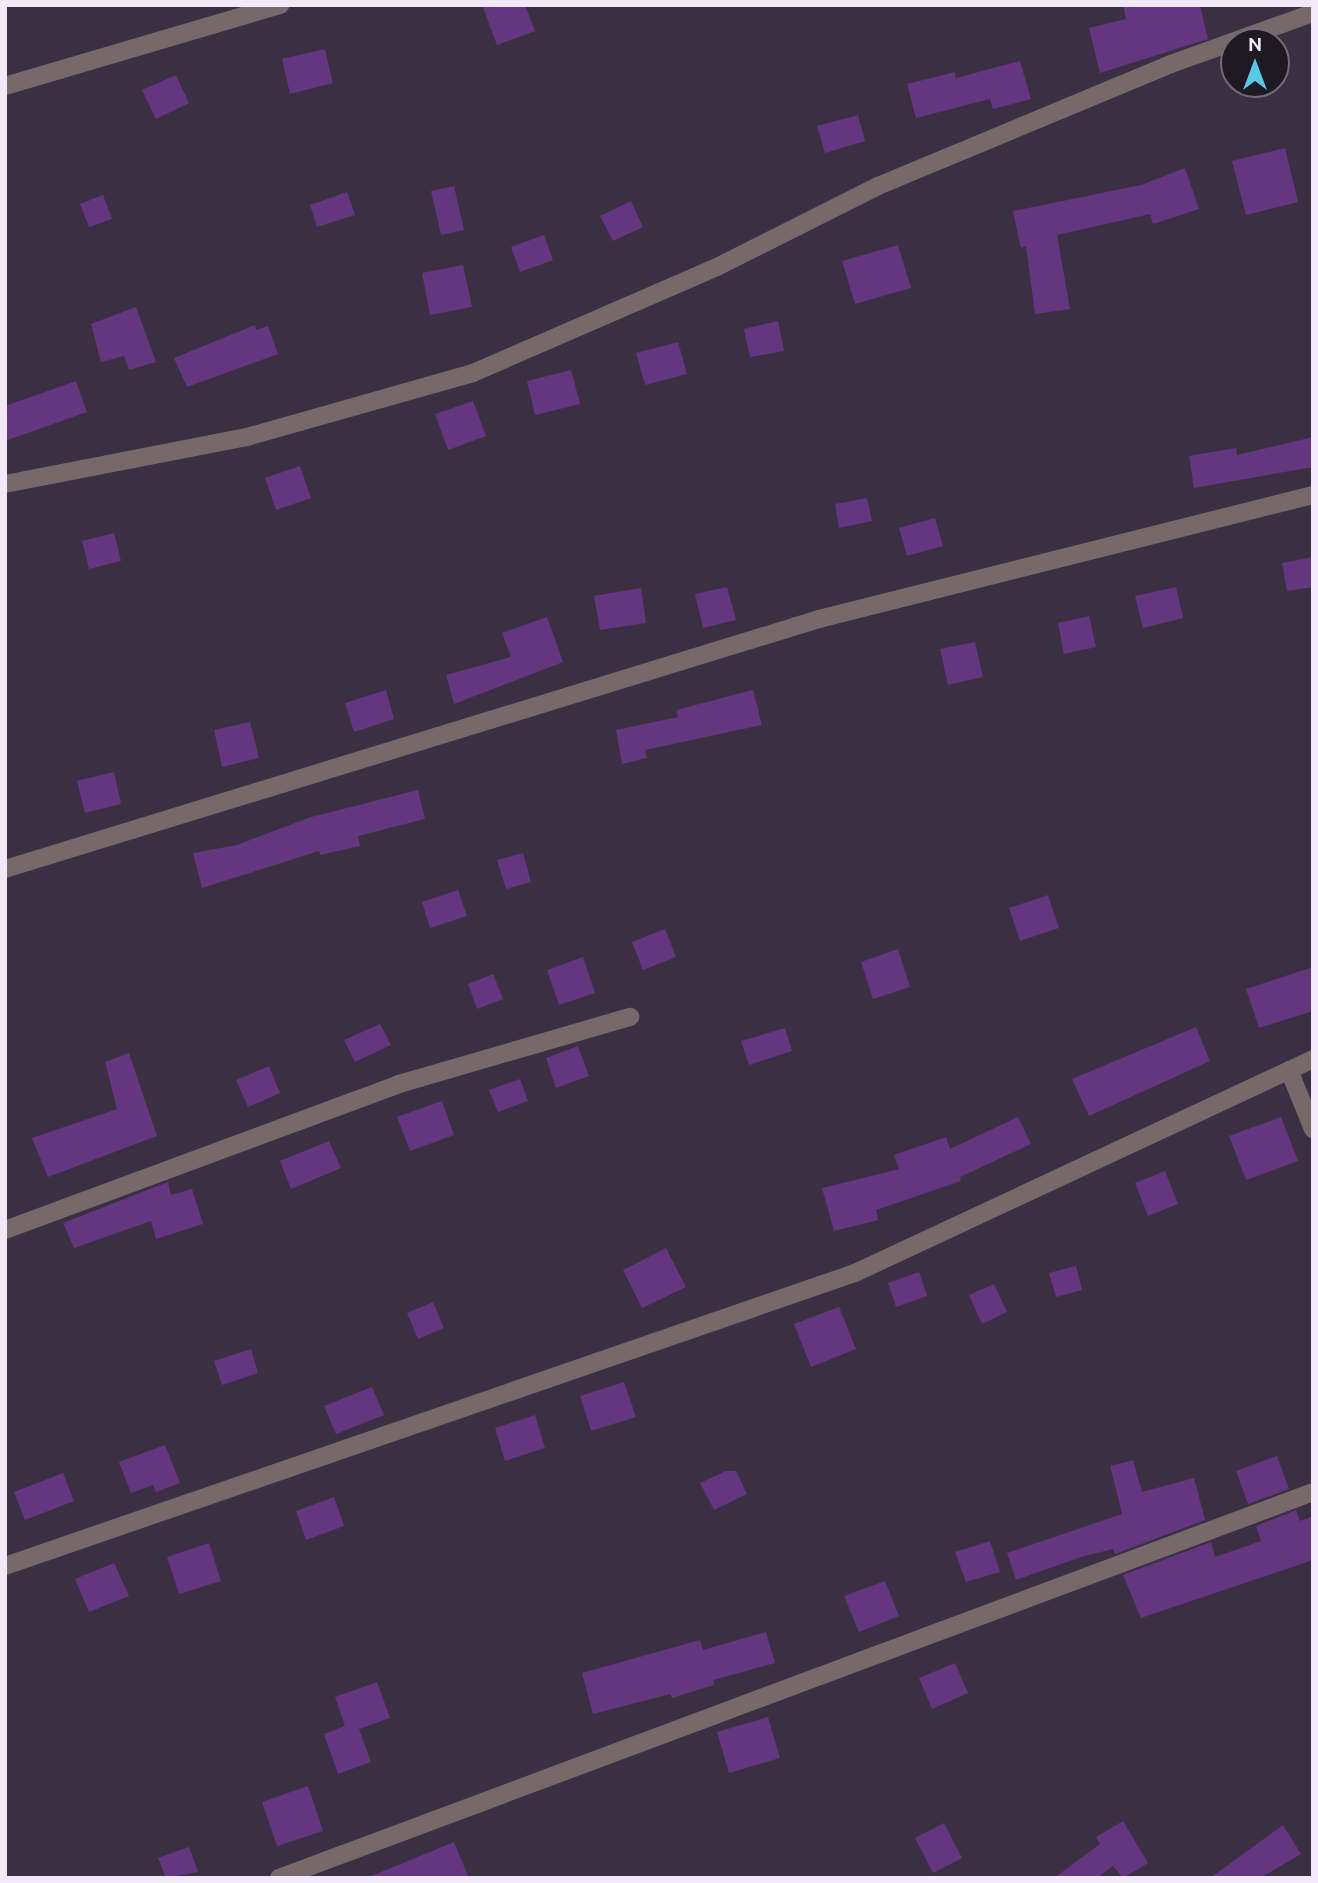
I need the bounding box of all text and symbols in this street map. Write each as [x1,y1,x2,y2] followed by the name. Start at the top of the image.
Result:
[1220,28,1290,98] north arrow
[1248,33,1262,55] text: N

